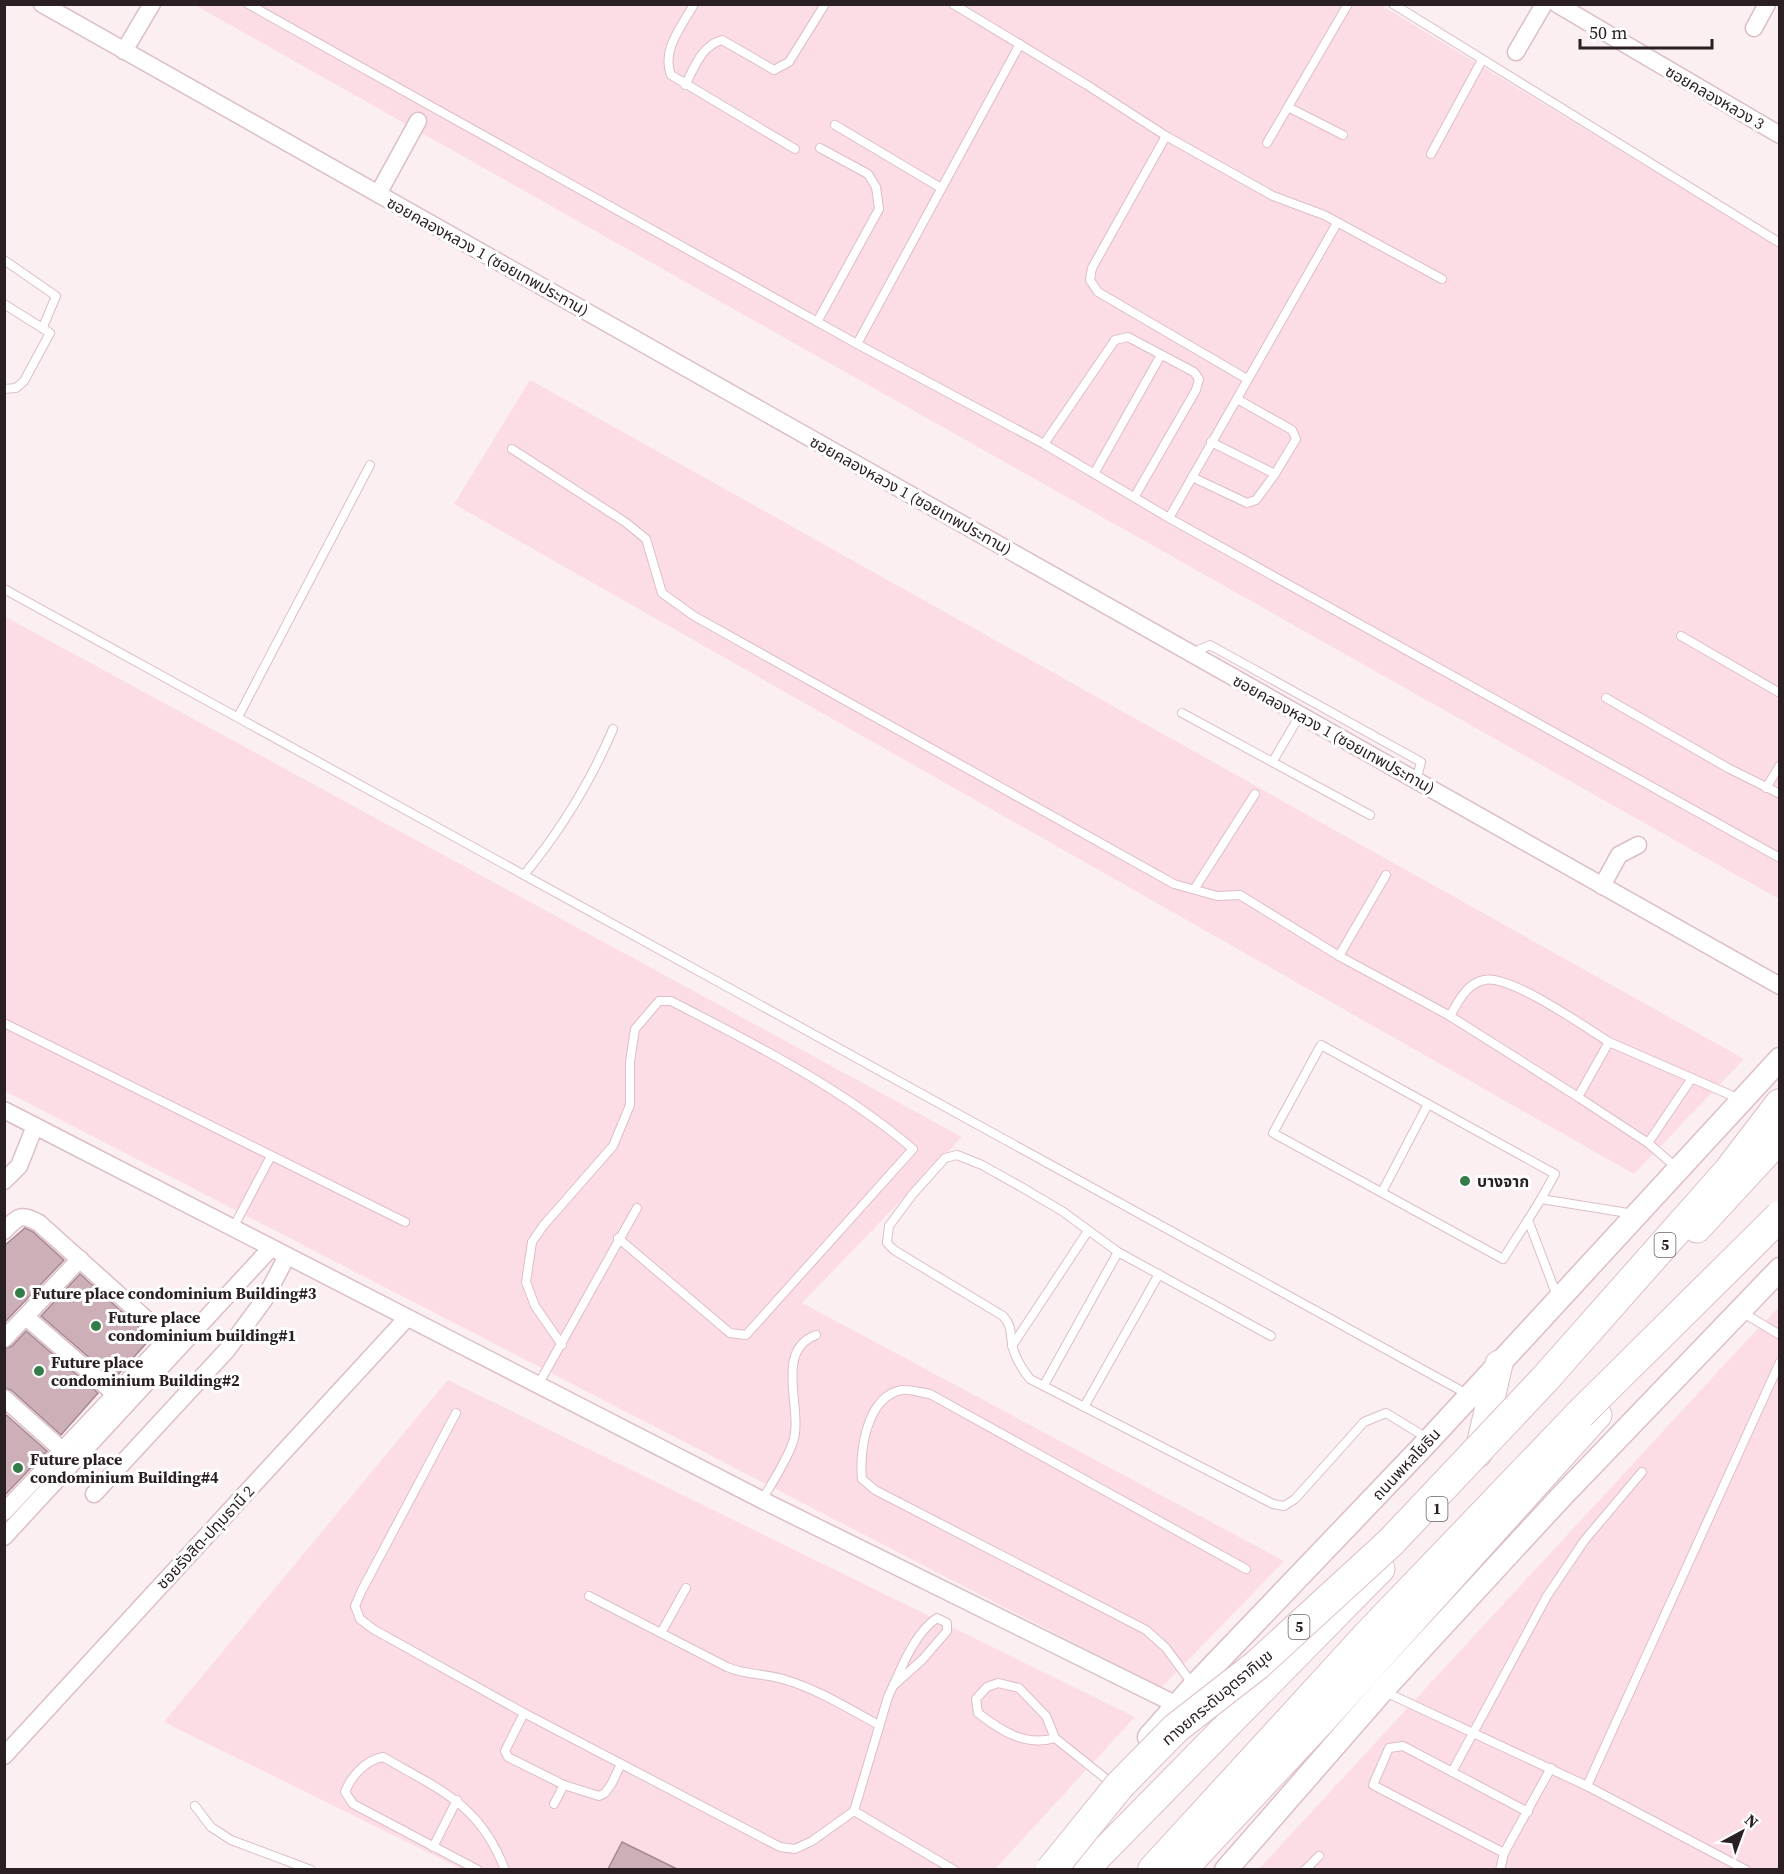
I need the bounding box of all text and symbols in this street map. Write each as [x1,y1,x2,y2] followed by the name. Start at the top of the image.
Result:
[1580,12,1712,50] scale bar
[1589,20,1627,45] text: 50 m
[1661,60,1769,134] street label: ซอยคลองหลวง 3
[383,191,593,321] street label: ซอยคลองหลวง 1 (ซอยเทพประทาน)
[806,430,1016,560] street label: ซอยคลองหลวง 1 (ซอยเทพประทาน)
[1229,669,1439,799] street label: ซอยคลองหลวง 1 (ซอยเทพประทาน)
[1477,1170,1529,1192] place label: บางจาก
[1458,1174,1472,1188] marker: บางจาก
[1654,1233,1676,1257] road number: 5
[32,1282,317,1304] place label: Future place condominium Building#3
[13,1286,27,1300] marker: Future place condominium Building#3
[108,1306,296,1346] place label: Future place condominium building#1
[89,1319,103,1333] marker: Future place condominium building#1
[51,1351,240,1391] place label: Future place condominium Building#2
[32,1364,46,1378] marker: Future place condominium Building#2
[1367,1423,1445,1505] street label: ถนนพหลโยธิน
[30,1448,219,1488] place label: Future place condominium Building#4
[11,1461,25,1475] marker: Future place condominium Building#4
[151,1480,259,1594] street label: ซอยรังสิต-ปทุมธานี 2
[1426,1497,1448,1521] road number: 1
[1288,1615,1310,1639] road number: 5
[1157,1644,1277,1750] street label: ทางยกระดับอุตราภิมุข
[1712,1802,1772,1862] north arrow
[1740,1809,1764,1833] text: N

